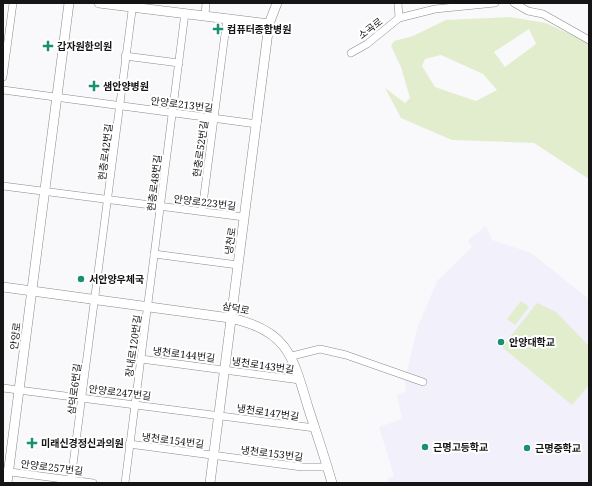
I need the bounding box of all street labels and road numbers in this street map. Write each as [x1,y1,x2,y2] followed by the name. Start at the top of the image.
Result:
[355,14,385,42] street label: 소곡로
[150,93,214,115] street label: 안양로213번길
[189,120,211,178] street label: 현충로52번길
[95,123,115,181] street label: 현충로42번길
[144,154,164,212] street label: 현충로48번길
[173,191,237,213] street label: 안양로223번길
[221,226,239,256] street label: 냉천로
[221,298,251,318] street label: 삼덕로
[122,314,144,378] street label: 장내로120번길
[6,321,24,351] street label: 안양로
[152,343,216,365] street label: 냉천로144번길
[231,354,295,376] street label: 냉천로143번길
[64,363,84,415] street label: 삼덕로6번길
[88,381,152,403] street label: 안양로247번길
[236,401,300,423] street label: 냉천로147번길
[141,429,205,451] street label: 냉천로154번길
[240,442,304,464] street label: 냉천로153번길
[20,456,84,478] street label: 안양로257번길

